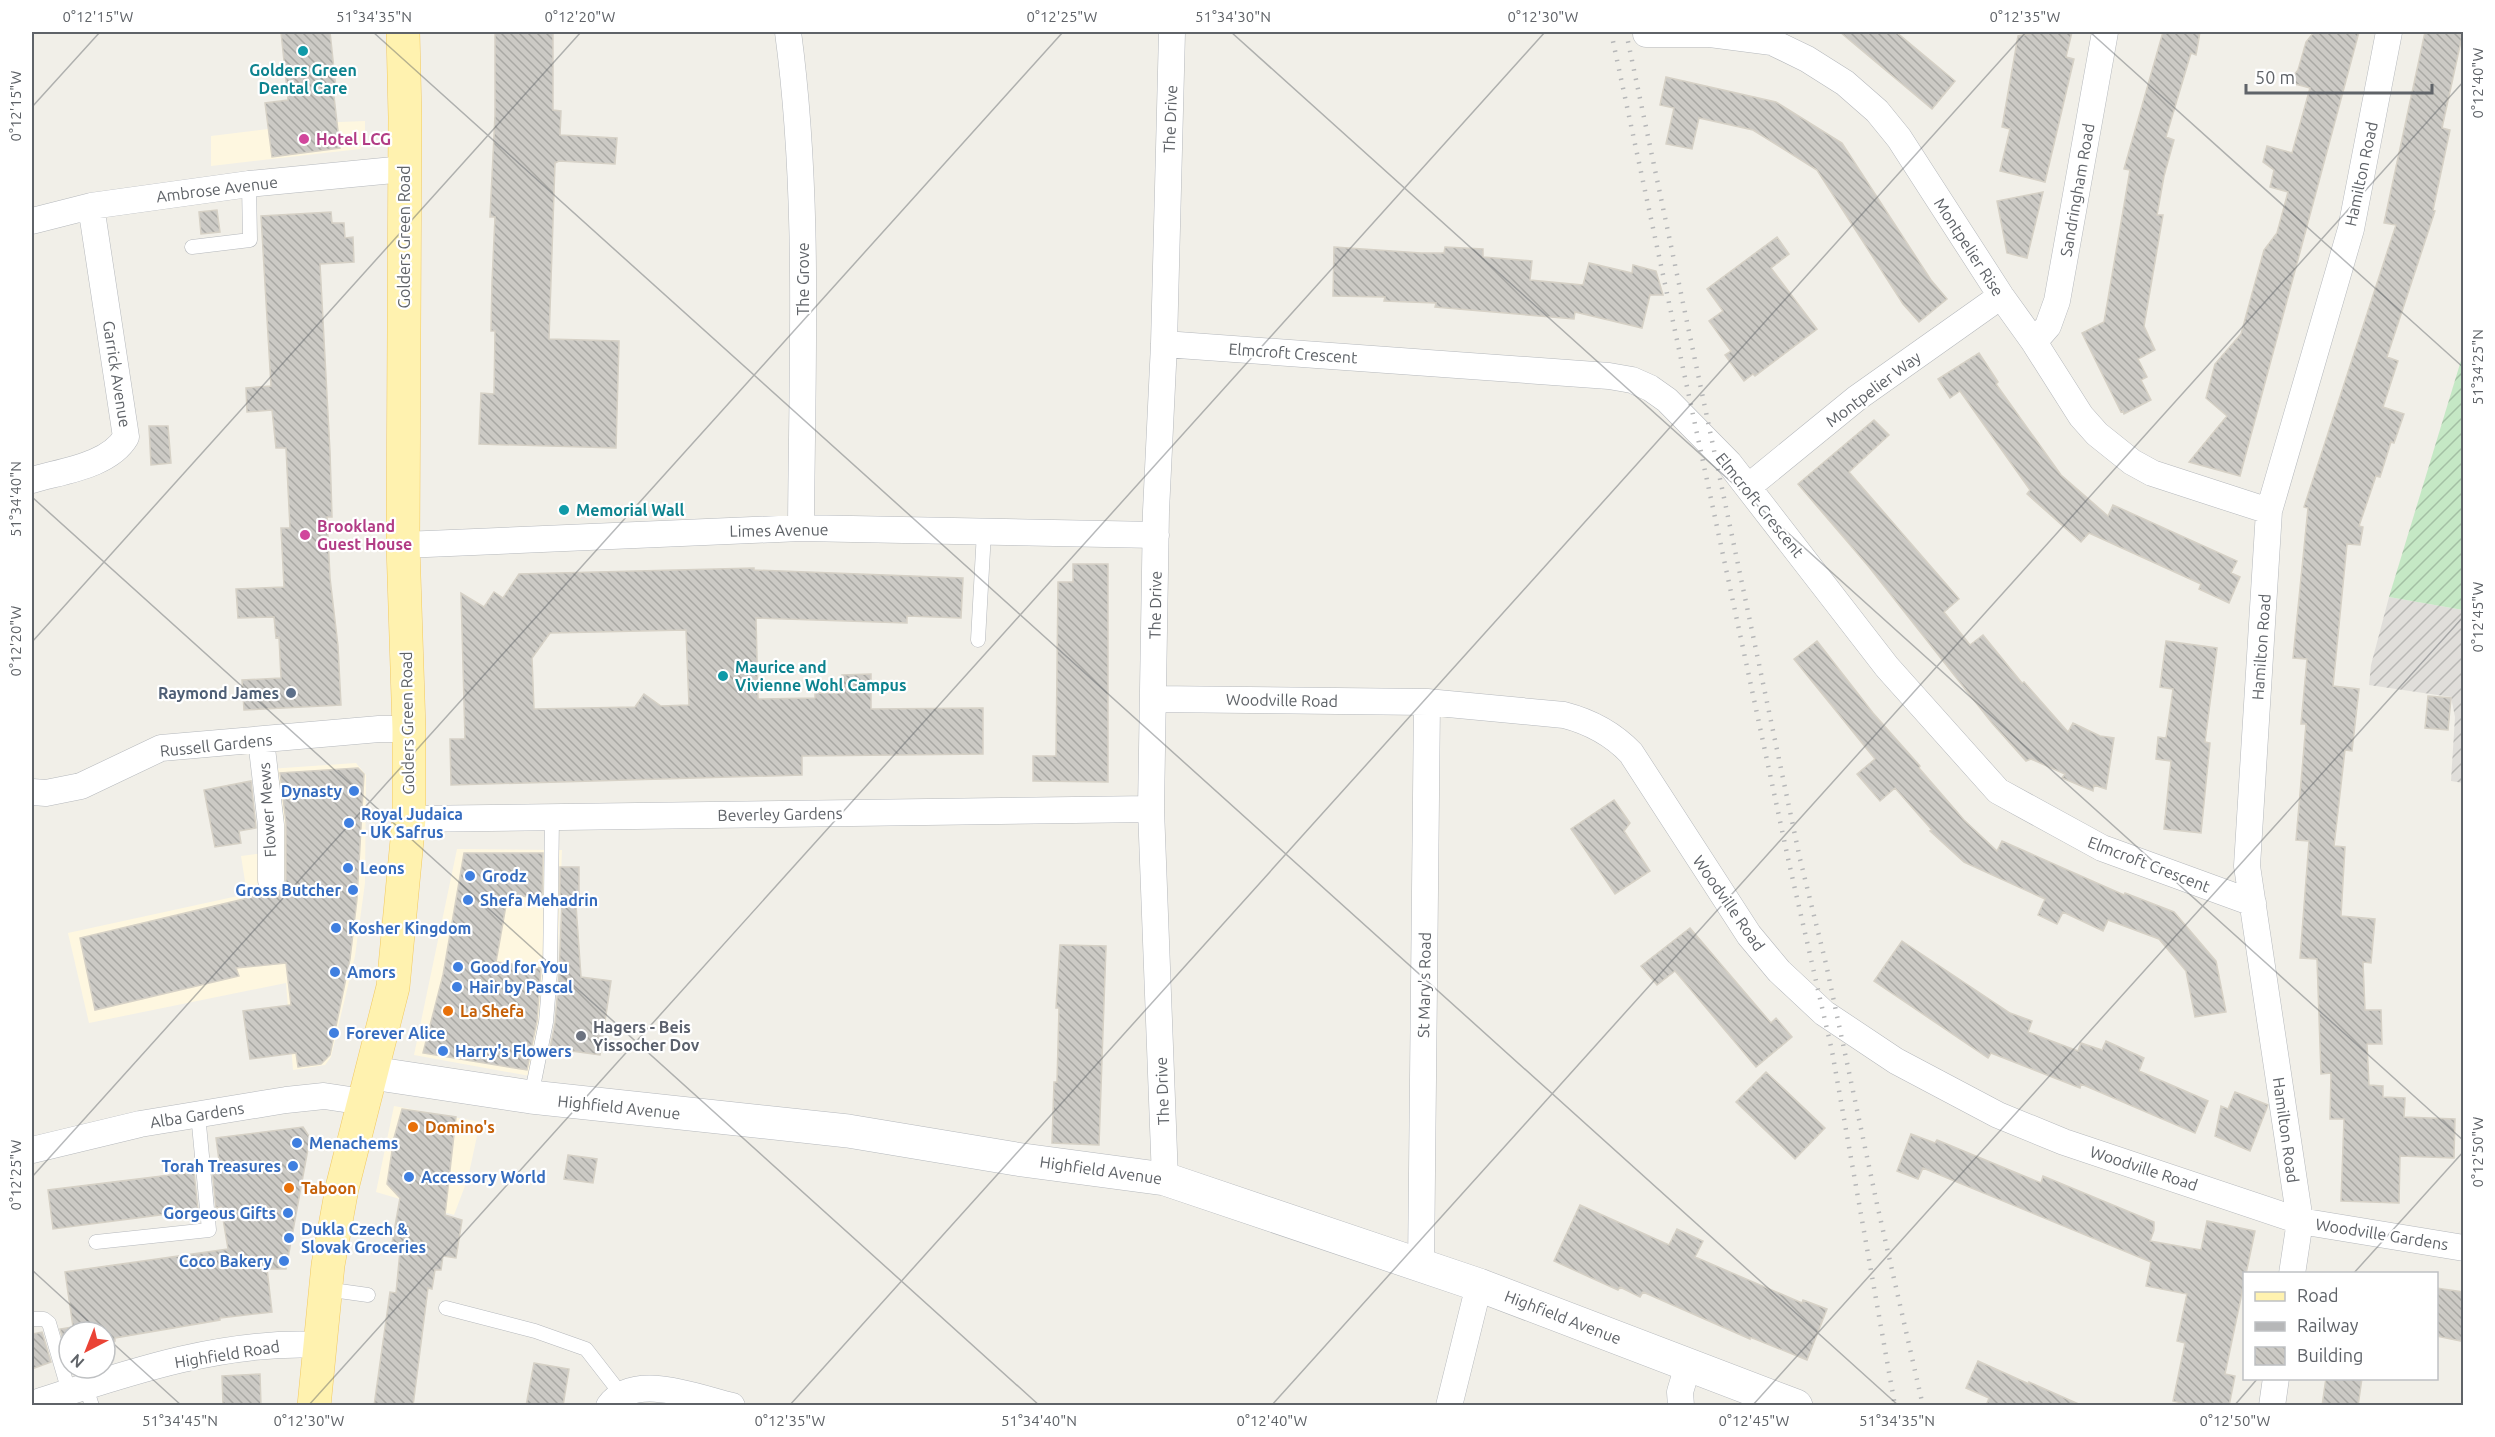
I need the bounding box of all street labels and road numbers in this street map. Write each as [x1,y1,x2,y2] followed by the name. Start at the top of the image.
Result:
[1160,85,1180,153] street label: The Drive
[2341,120,2381,228] street label: Hamilton Road
[2056,122,2098,258] street label: Sandringham Road
[395,165,413,309] street label: Golders Green Road
[155,173,279,205] street label: Ambrose Avenue
[1931,195,2007,299] street label: Montpelier Rise
[794,242,812,316] street label: The Grove
[100,319,134,429] street label: Garrick Avenue
[1228,340,1359,367] street label: Elmcroft Crescent
[1822,347,1924,430] street label: Montpelier Way
[1712,449,1808,561] street label: Elmcroft Crescent
[729,520,829,540] street label: Limes Avenue
[1145,571,1165,639] street label: The Drive
[2248,593,2274,701] street label: Hamilton Road
[397,651,417,795] street label: Golders Green Road
[1226,690,1338,710] street label: Woodville Road
[159,730,273,760] street label: Russell Gardens
[255,762,279,858] street label: Flower Mews
[717,804,843,824] street label: Beverley Gardens
[2085,832,2213,896] street label: Elmcroft Crescent
[1689,852,1769,954] street label: Woodville Road
[1414,932,1434,1038] street label: St Mary's Road
[1152,1057,1172,1125] street label: The Drive
[2270,1076,2302,1184] street label: Hamilton Road
[557,1092,681,1122] street label: Highfield Avenue
[149,1099,245,1131] street label: Alba Gardens
[2088,1142,2200,1194] street label: Woodville Road
[1039,1153,1163,1187] street label: Highfield Avenue
[2314,1215,2450,1253] street label: Woodville Gardens
[1502,1287,1624,1347] street label: Highfield Avenue
[173,1337,281,1371] street label: Highfield Road

